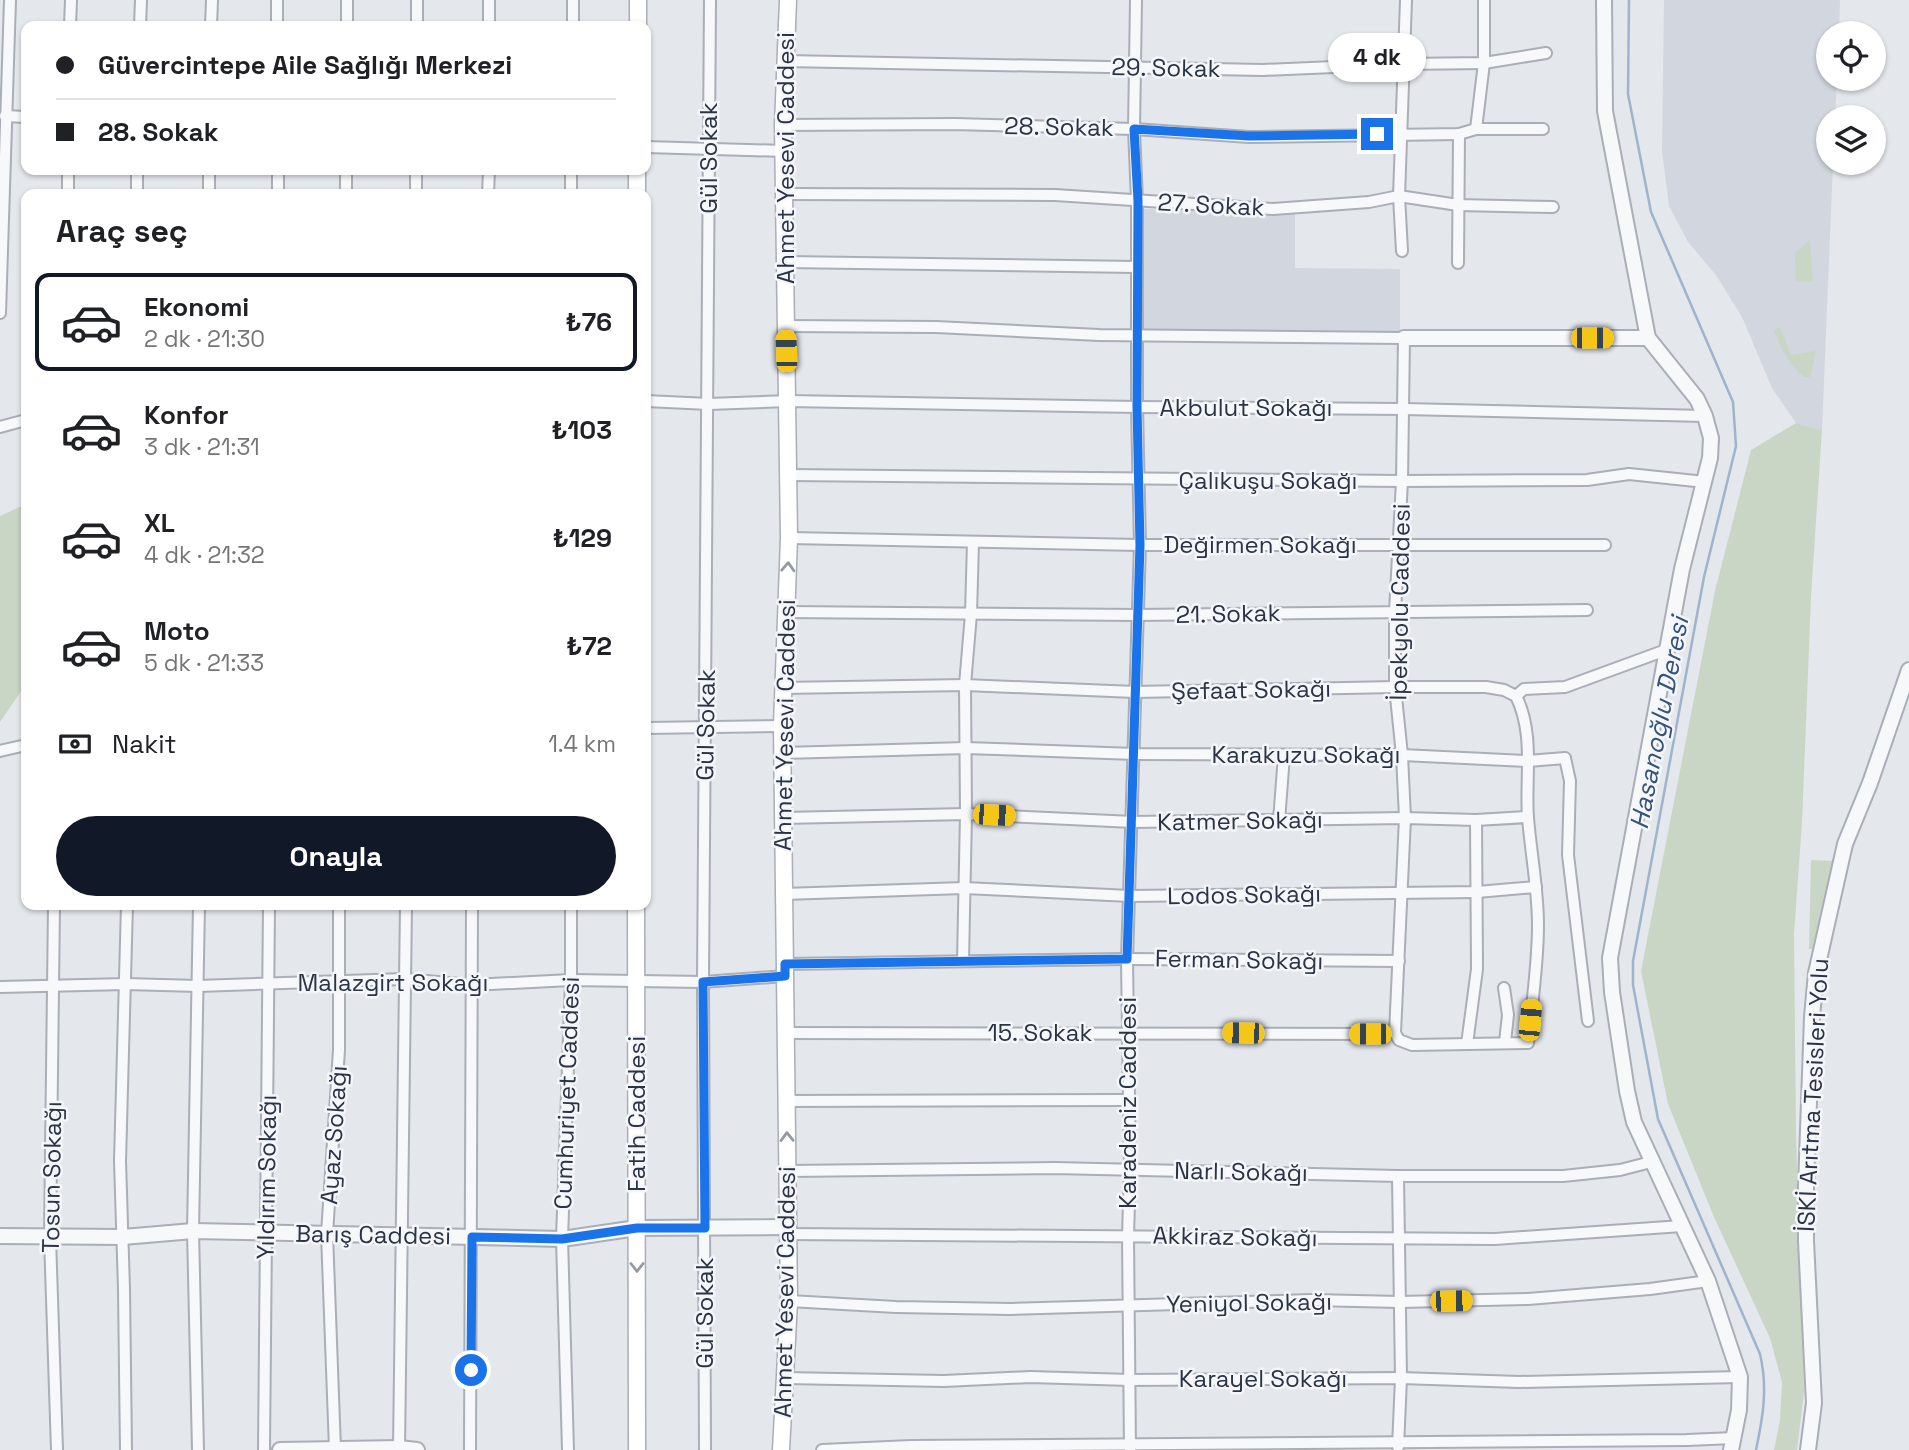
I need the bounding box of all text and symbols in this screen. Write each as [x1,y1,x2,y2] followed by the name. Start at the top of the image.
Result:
[1816,21,1886,175] map controls
[1816,21,1886,91] button: locate
[770,32,801,284] street label: Ahmet Yesevi Caddesi
[1328,32,1426,82] callout: 4 dk
[1353,42,1401,72] text: 4 dk
[98,48,512,82] text: Güvercintepe Aile Sağlığı Merkezi
[1111,51,1221,84] street label: 29. Sokak
[693,102,724,214] street label: Gül Sokak
[1816,105,1886,175] button: layers
[1004,110,1114,143] street label: 28. Sokak
[98,115,218,149] text: 28. Sokak
[1361,118,1393,150] route end
[1157,186,1265,223] street label: 27. Sokak
[56,211,188,251] text: Araç seç
[144,290,249,324] text: Ekonomi
[60,291,123,354] icon: car
[566,305,612,339] text: ₺76
[144,324,265,354] text: 2 dk · 21:30
[1572,328,1614,349] car
[775,330,798,372] car
[1160,392,1332,423] street label: Akbulut Sokağı
[144,398,229,432] text: Konfor
[60,399,123,462] icon: car
[552,413,612,447] text: ₺103
[144,432,260,462] text: 3 dk · 21:31
[1179,465,1358,496] street label: Çalıkuşu Sokağı
[1382,503,1417,701] street label: İpekyolu Caddesi
[144,506,175,540] text: XL
[60,507,123,570] icon: car
[553,521,612,555] text: ₺129
[1163,529,1357,560] street label: Değirmen Sokağı
[144,540,265,570] text: 4 dk · 21:32
[780,561,795,572] one-way arrow
[1175,597,1281,630] street label: 21. Sokak
[767,599,802,851] street label: Ahmet Yesevi Caddesi
[1622,611,1697,832] water label: Hasanoğlu Deresi
[144,614,210,648] text: Moto
[60,615,123,678] icon: car
[566,629,612,663] text: ₺72
[144,648,264,678] text: 5 dk · 21:33
[689,669,722,781] street label: Gül Sokak
[1171,673,1331,706] street label: Şefaat Sokağı
[56,725,94,763] icon: cash
[112,727,177,761] text: Nakit
[548,729,616,759] text: 1.4 km
[1212,739,1400,770] street label: Karakuzu Sokağı
[973,803,1016,827] car
[1157,804,1323,837] street label: Katmer Sokağı
[56,816,616,896] button: Onayla
[1167,878,1321,911] street label: Lodos Sokağı
[1155,943,1323,976] street label: Ferman Sokağı
[1790,957,1835,1233] street label: İSKİ Arıtma Tesisleri Yolu
[298,967,488,998] street label: Malazgirt Sokağı
[547,976,586,1210] street label: Cumhuriyet Caddesi
[1112,997,1143,1209] street label: Karadeniz Caddesi
[1518,998,1543,1042] car
[988,1017,1092,1048] street label: 15. Sokak
[1222,1022,1265,1044] car
[1350,1024,1392,1045] car
[621,1036,652,1192] street label: Fatih Caddesi
[313,1064,354,1205] street label: Ayaz Sokağı
[250,1094,283,1260] street label: Yıldırım Sokağı
[35,1101,68,1253] street label: Tosun Sokağı
[779,1131,795,1142] one-way arrow
[1174,1155,1308,1188] street label: Narlı Sokağı
[767,1166,802,1418] street label: Ahmet Yesevi Caddesi
[295,1218,451,1251] street label: Barış Caddesi
[1152,1220,1318,1253] street label: Akkiraz Sokağı
[689,1257,720,1369] street label: Gül Sokak
[629,1262,645,1273] one-way arrow
[1166,1286,1332,1319] street label: Yeniyol Sokağı
[1430,1290,1473,1312] car
[455,1354,487,1386] route start
[1179,1363,1347,1394] street label: Karayel Sokağı

